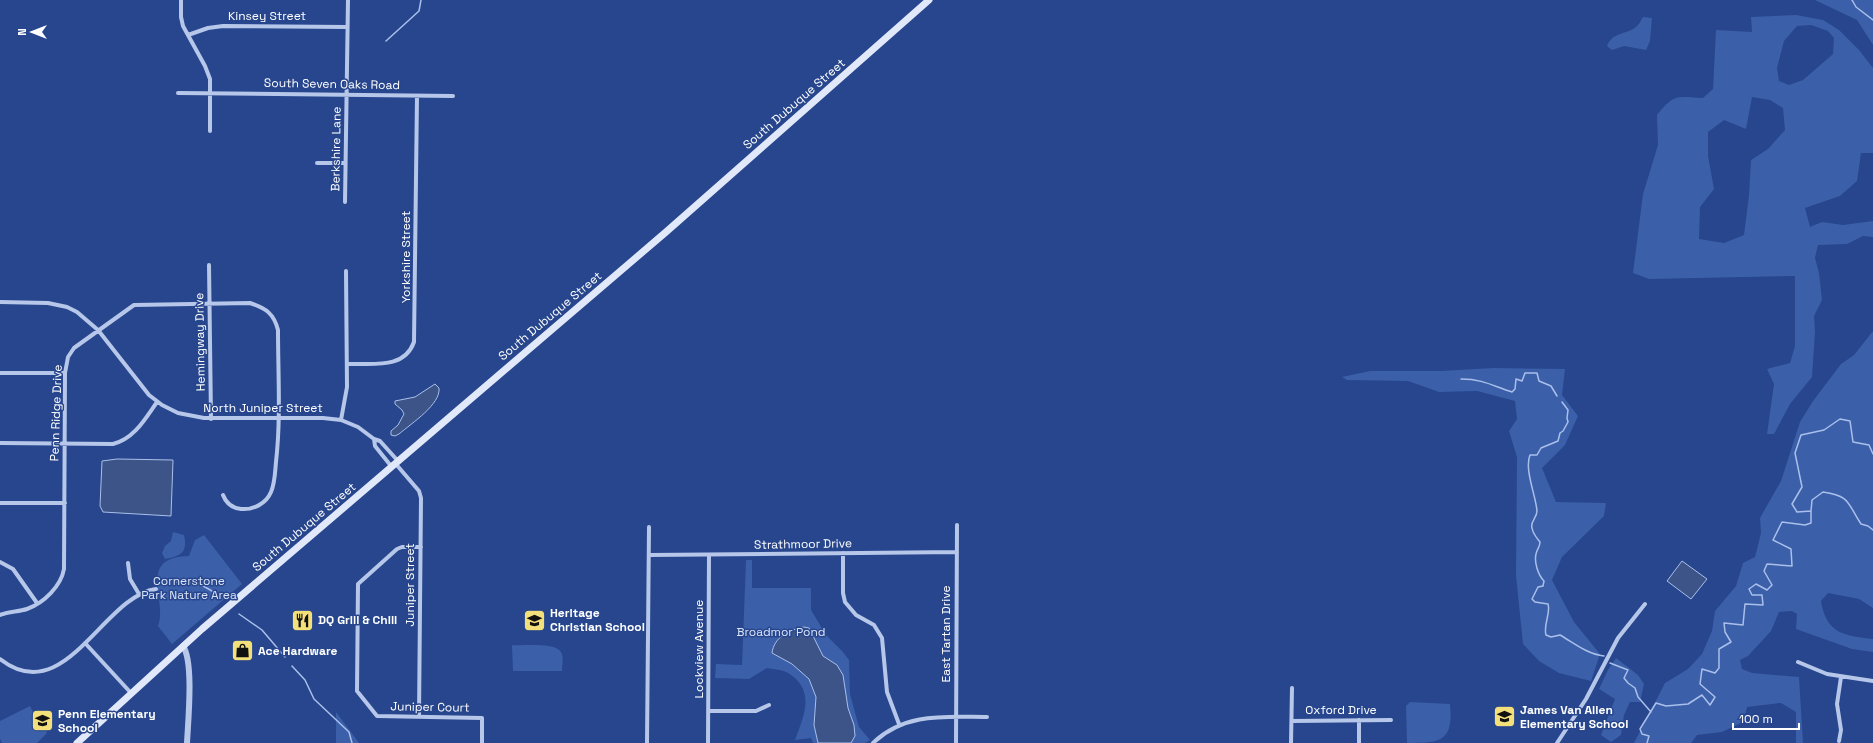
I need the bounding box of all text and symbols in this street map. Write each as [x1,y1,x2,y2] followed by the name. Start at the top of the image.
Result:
[228,8,306,24] street label: Kinsey Street
[12,12,52,52] north arrow
[15,28,29,36] text: N
[740,55,848,153] street label: South Dubuque Street
[264,75,400,93] street label: South Seven Oaks Road
[327,106,345,192] street label: Berkshire Lane
[398,211,414,303] street label: Yorkshire Street
[495,268,605,364] street label: South Dubuque Street
[191,293,209,391] street label: Hemingway Drive
[46,364,66,462] street label: Penn Ridge Drive
[203,400,323,416] street label: North Juniper Street
[249,479,359,575] street label: South Dubuque Street
[754,535,852,553] street label: Strathmoor Drive
[402,543,418,627] street label: Juniper Street
[141,573,237,603] park label: Cornerstone Park Nature Area
[938,585,954,683] street label: East Tartan Drive
[691,600,707,698] street label: Lockview Avenue
[550,605,645,635] place label: Heritage Christian School
[290,607,316,633] restaurant icon: DQ Grill & Chill
[521,607,547,633] school or university icon: Heritage Christian School
[318,612,397,628] place label: DQ Grill & Chill
[737,624,825,640] park label: Broadmor Pond
[230,638,256,664] shop icon: Ace Hardware
[258,643,337,659] place label: Ace Hardware
[390,698,470,716] street label: Juniper Court
[1305,702,1377,718] street label: Oxford Drive
[1520,702,1628,732] place label: James Van Allen Elementary School
[1491,704,1517,730] school or university icon: James Van Allen Elementary School
[1733,705,1799,731] scale bar
[58,706,156,736] place label: Penn Elementary School
[29,708,55,734] school or university icon: Penn Elementary School
[1739,711,1773,727] text: 100 m

